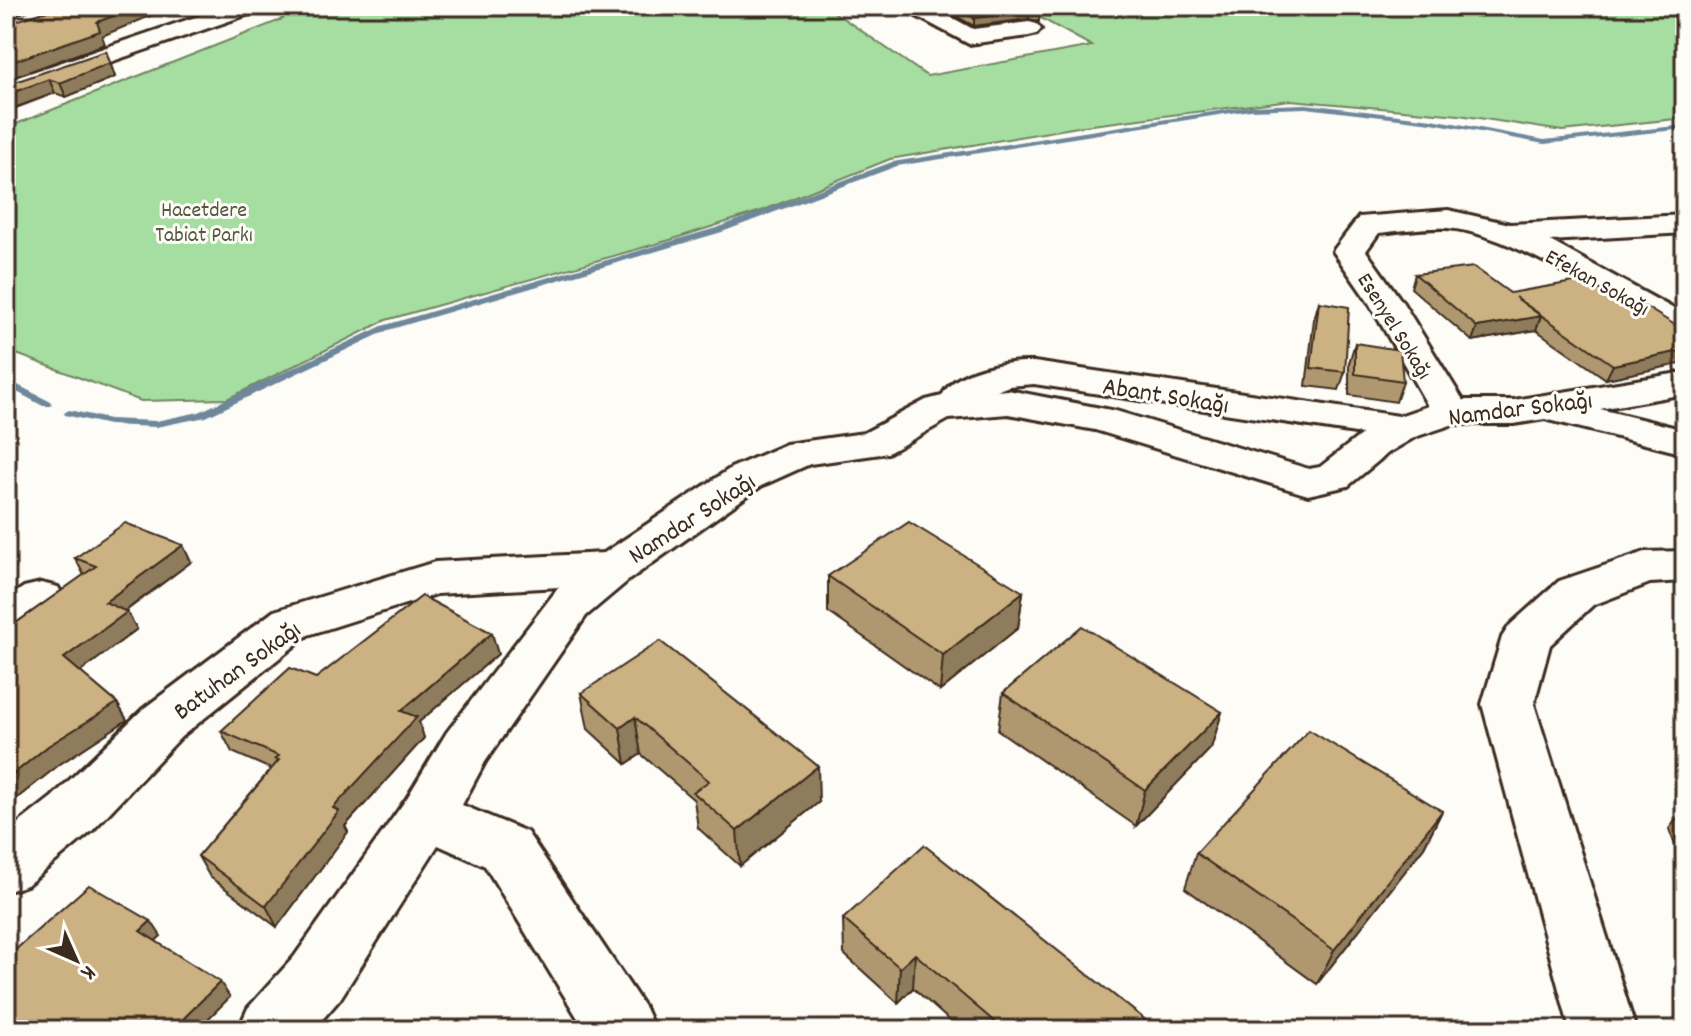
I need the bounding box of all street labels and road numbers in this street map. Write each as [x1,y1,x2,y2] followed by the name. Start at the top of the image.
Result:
[1539,243,1654,325] street label: Efekan Sokağı
[1348,268,1438,386] street label: Esenyel Sokağı
[1100,369,1231,426] street label: Abant Sokağı
[1446,383,1595,438] street label: Namdar Sokağı
[622,465,764,575] street label: Namdar Sokağı
[167,613,309,731] street label: Batuhan Sokağı

